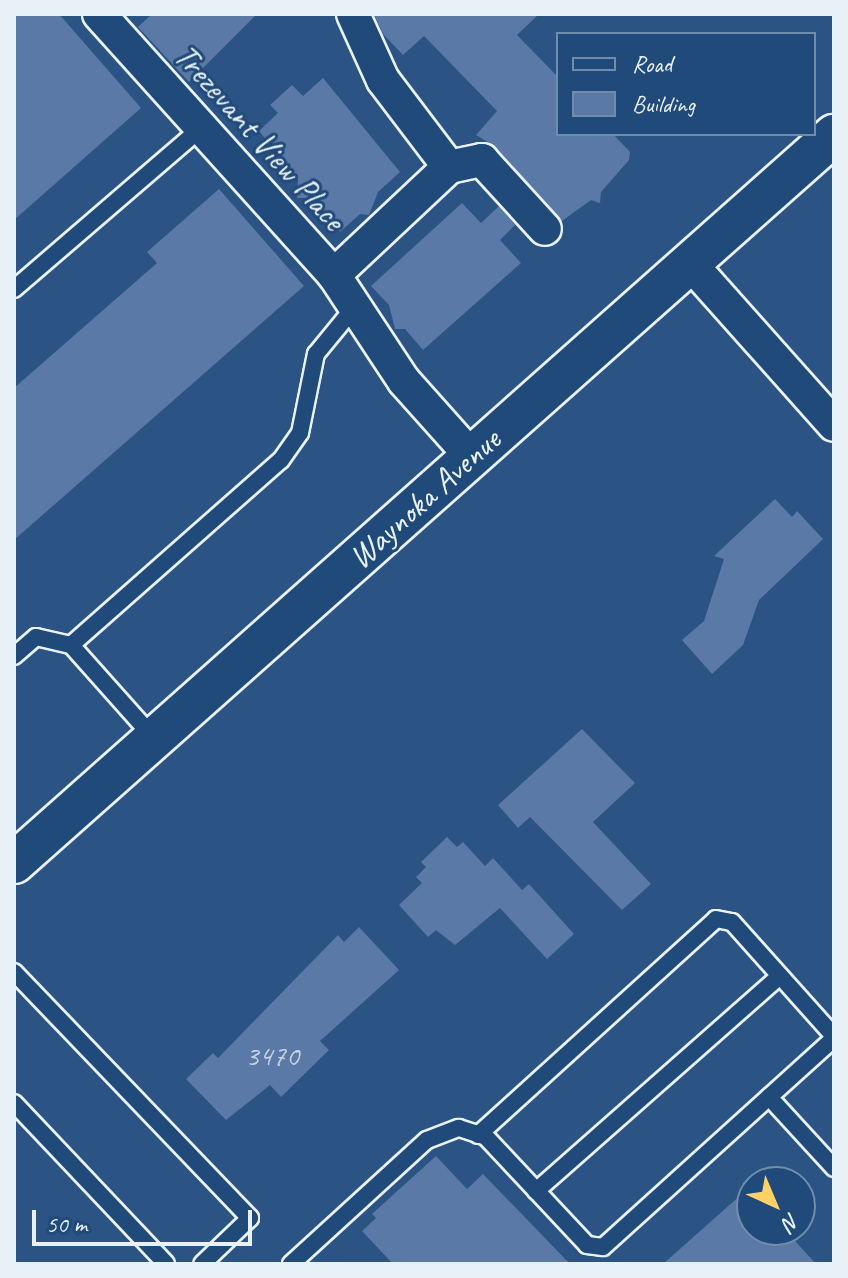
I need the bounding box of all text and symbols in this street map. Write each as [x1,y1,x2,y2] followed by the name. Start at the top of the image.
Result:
[556,32,816,136] legend
[165,35,355,239] street label: Trezevant View Place
[632,49,672,79] text: Road
[632,89,695,119] text: Building
[340,419,508,577] street label: Waynoka Avenue
[245,1037,299,1073] house number: 3470
[736,1166,816,1246] north arrow
[36,1194,256,1244] scale bar
[777,1207,806,1237] text: N
[46,1209,87,1239] text: 50 m

